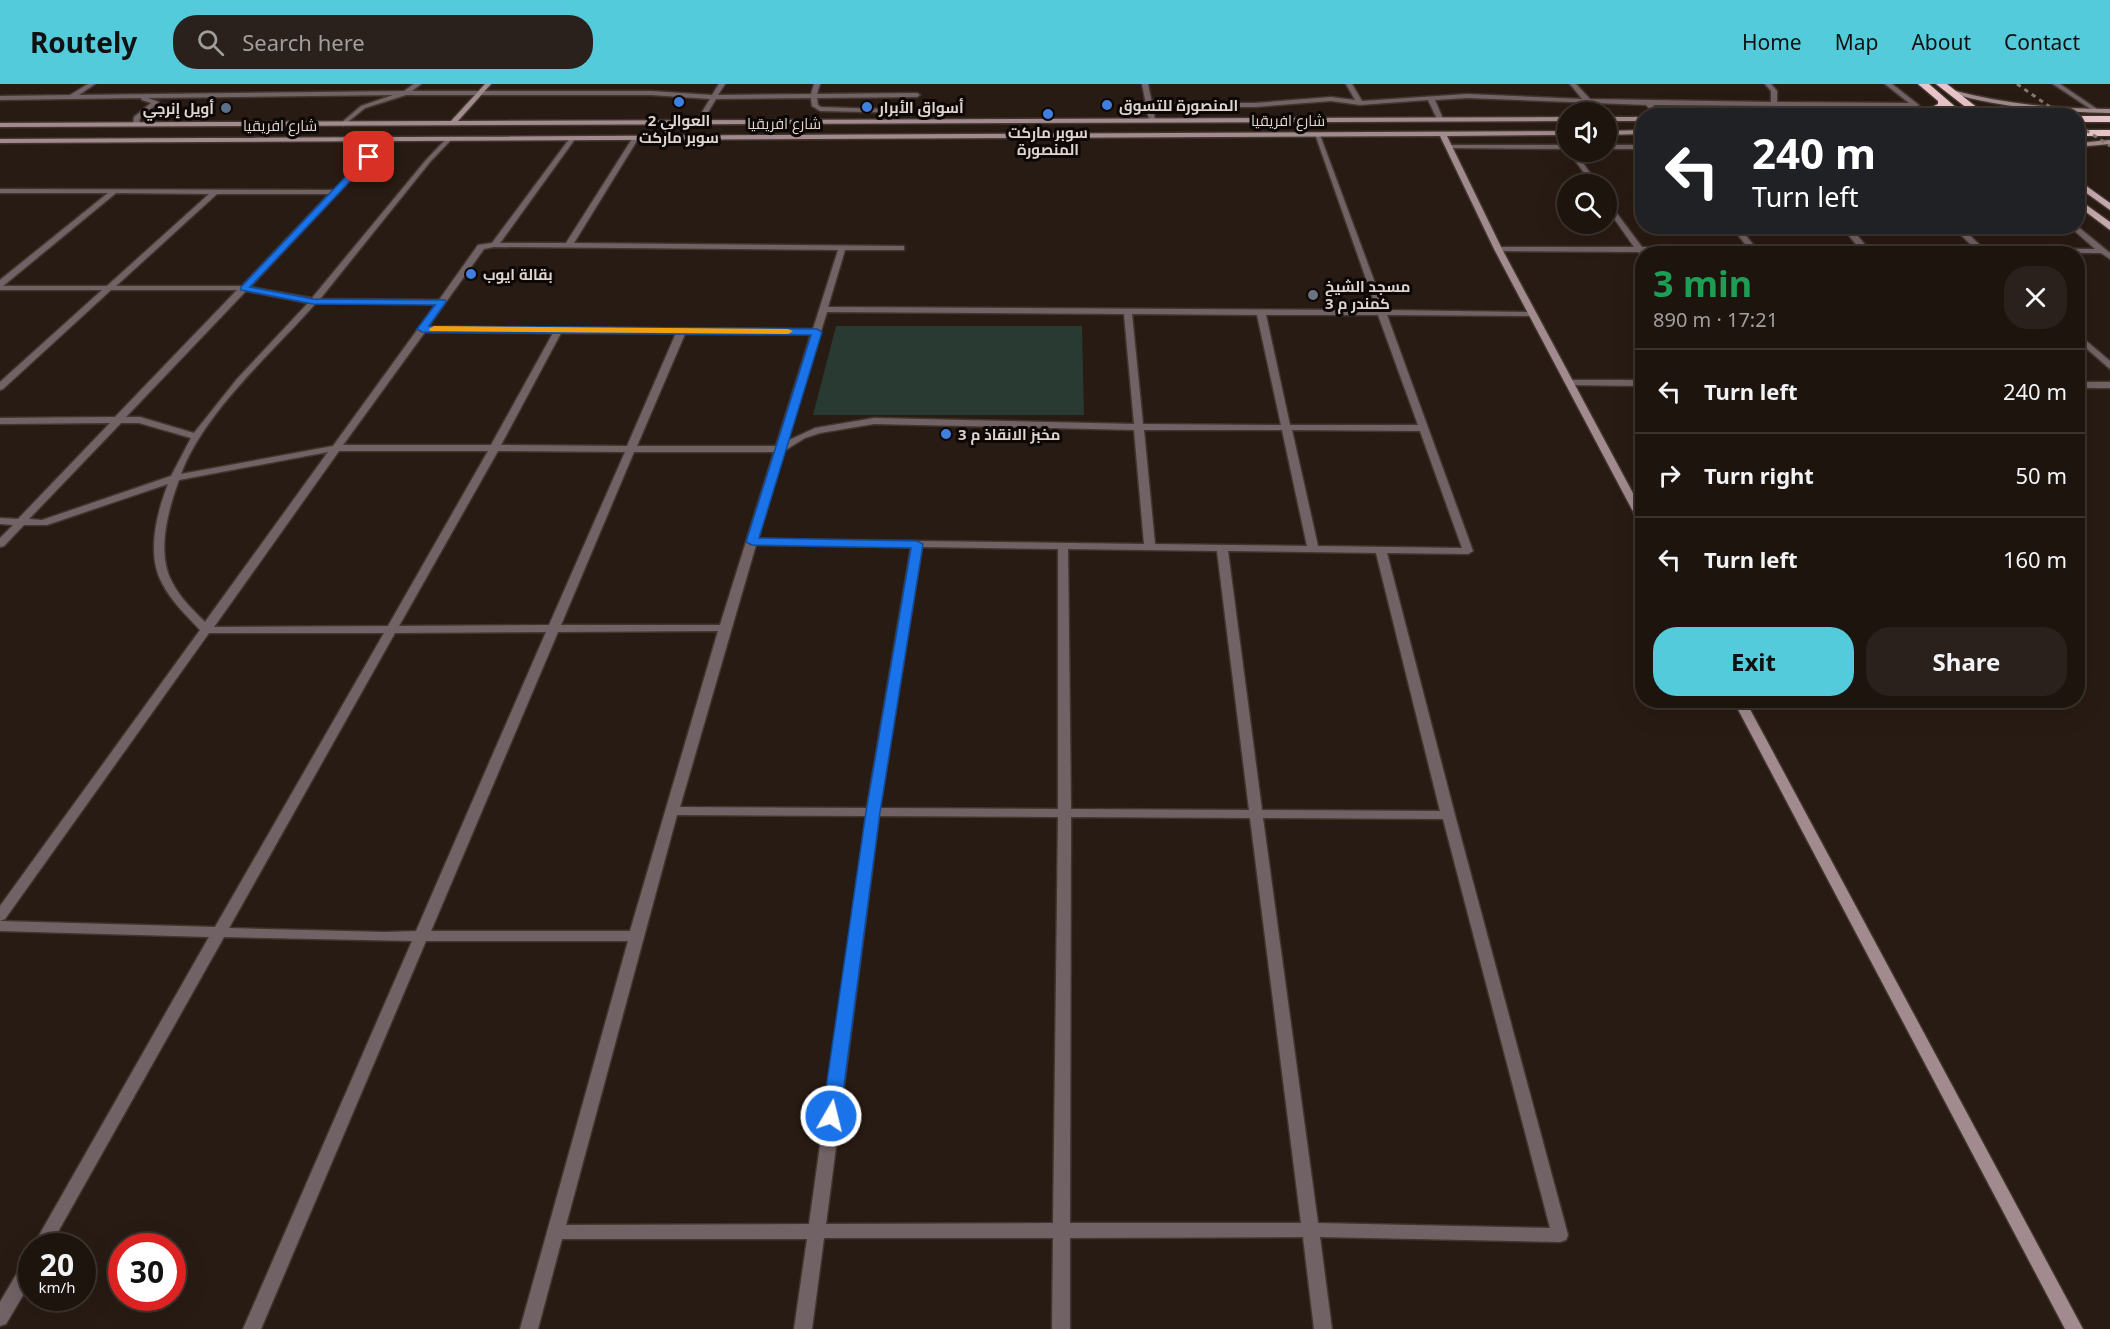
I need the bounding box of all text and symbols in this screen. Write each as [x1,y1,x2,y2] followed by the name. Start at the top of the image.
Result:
[173,15,593,69] search box
[30,23,137,61] text: Routely
[194,26,227,59] icon: search
[242,27,365,57] text: Search here
[1742,28,1802,56] text: Home
[1835,28,1878,56] text: Map
[1911,28,1971,56] text: About
[2004,28,2080,56] text: Contact
[672,95,686,109] marker: العوالي 2 سوبر ماركت
[1119,95,1238,115] place label: المنصورة للتسوق
[878,97,964,117] place label: أسواق الأبرار
[143,98,214,121] place label: أويل إنرجي
[1100,98,1114,112] marker: المنصورة للتسوق
[860,100,874,114] marker: أسواق الأبرار
[219,101,233,115] marker: أويل إنرجي
[1557,102,1617,234] map controls
[1557,102,1617,162] button: sound
[1041,107,1055,121] marker: سوبر ماركت المنصورة
[639,110,719,147] place label: العوالي 2 سوبر ماركت
[1251,110,1325,132] street label: شارع افريقيا
[747,113,821,135] street label: شارع افريقيا
[243,115,317,137] street label: شارع افريقيا
[1008,122,1088,159] place label: سوبر ماركت المنصورة
[1752,124,1876,181] text: 240 m
[343,131,394,182] pin
[1653,132,1731,210] icon: left
[352,140,385,173] icon: arrive
[1557,174,1617,234] button: search
[1752,178,1858,215] text: Turn left
[1653,259,1752,308] text: 3 min
[483,264,553,284] place label: بقالة ايوب
[2004,266,2067,329] button: close
[464,267,478,281] marker: بقالة ايوب
[1325,276,1410,314] place label: مسجد الشيخ كمندر م 3
[1306,288,1320,302] marker: مسجد الشيخ كمندر م 3
[1653,306,1778,333] text: 890 m · 17:21
[1653,375,1686,408] icon: left
[1704,376,1798,406] text: Turn left
[2003,376,2067,406] text: 240 m
[958,424,1060,445] place label: مخبز الانقاذ م 3
[939,427,953,441] marker: مخبز الانقاذ م 3
[1653,459,1686,492] icon: right
[1704,460,1814,490] text: Turn right
[2016,460,2067,490] text: 50 m
[1653,543,1686,576] icon: left
[1704,544,1798,574] text: Turn left
[2003,544,2067,574] text: 160 m
[1653,627,1854,696] button: Exit
[1866,627,2067,696] button: Share
[799,1084,863,1148] position arrow
[108,1233,186,1311] speed limit sign: 30
[40,1244,74,1285] text: 20
[39,1277,75,1297] text: km/h

